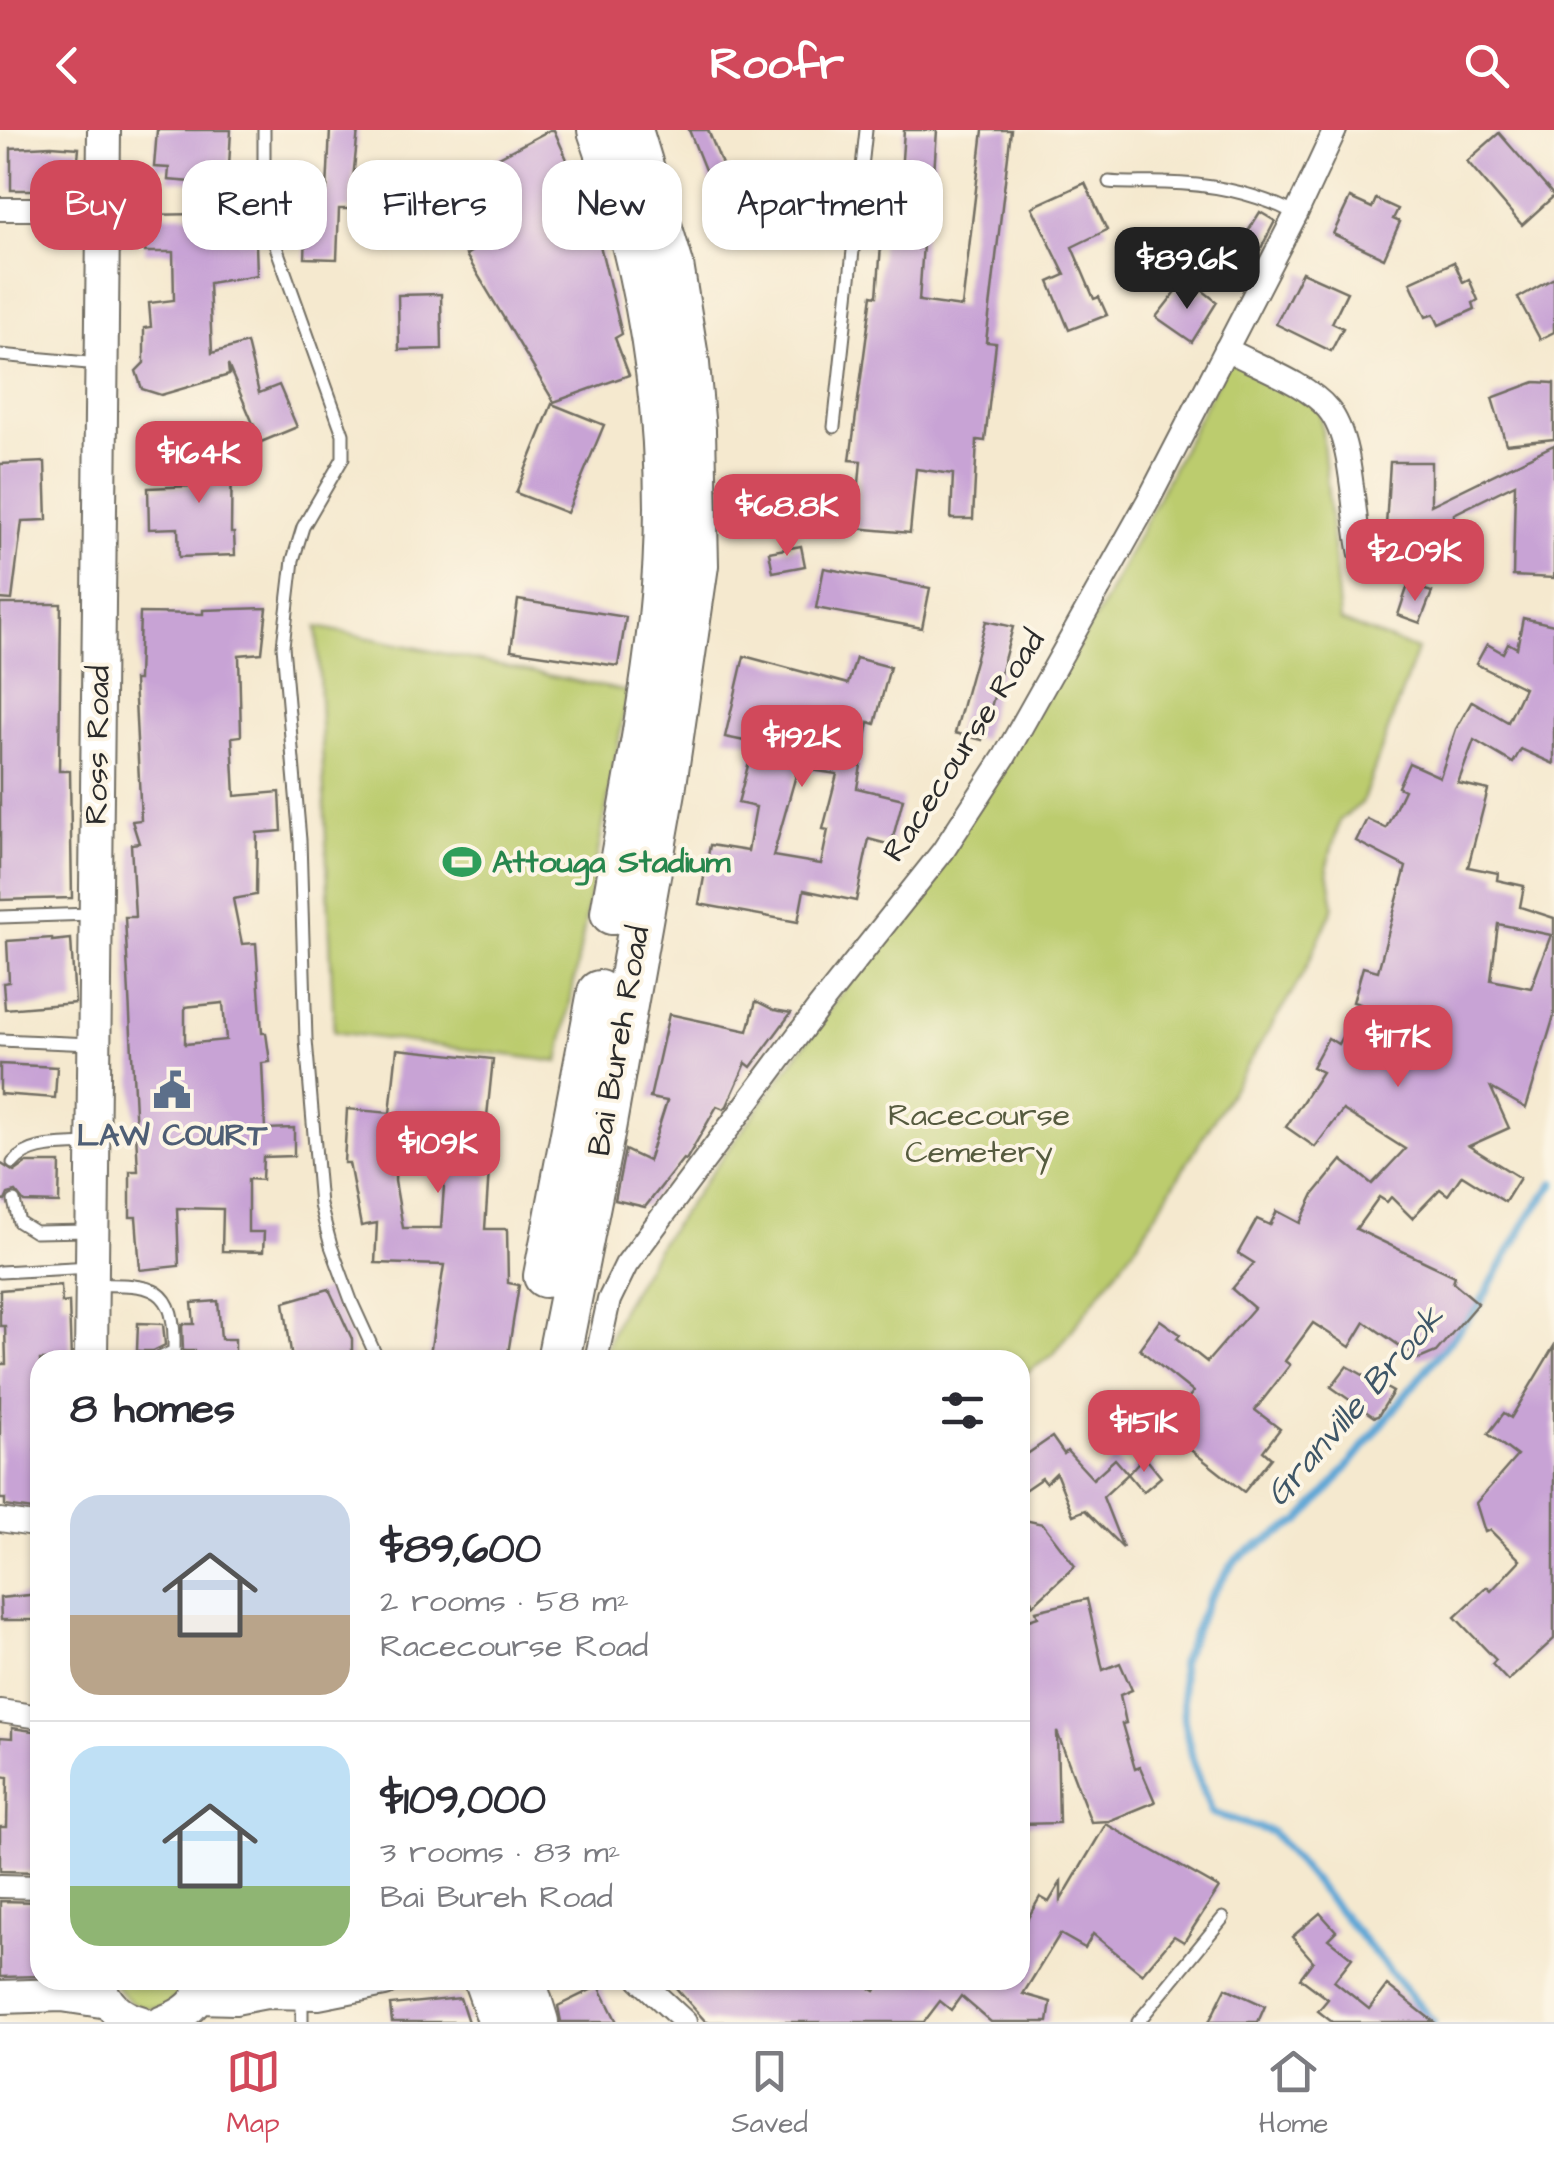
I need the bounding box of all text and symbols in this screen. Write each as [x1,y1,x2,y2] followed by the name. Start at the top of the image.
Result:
[710,34,844,96] text: Roofr
[40,38,95,93] icon: back
[1459,38,1514,93] icon: search
[30,160,162,250] chip: Buy
[182,160,327,250] chip: Rent
[347,160,522,250] chip: Filters
[542,160,682,250] chip: New
[702,160,943,250] chip: Apartment
[1106,227,1268,312] pin: $89.6K
[1137,237,1237,282] text: $89.6K
[129,421,269,506] pin: $164K
[157,431,241,476] text: $164K
[706,474,868,559] pin: $68.8K
[735,484,839,529] text: $68.8K
[1345,519,1485,604] pin: $209K
[1368,529,1462,574] text: $209K
[872,621,1056,871] street label: Racecourse Road
[74,665,122,825] street label: Ross Road
[732,705,872,790] pin: $192K
[763,715,841,760] text: $192K
[492,840,732,886] place label: Attouga Stadium
[441,841,483,883] sports icon: Attouga Stadium
[577,922,661,1160] street label: Bai Bureh Road
[1328,1005,1468,1090] pin: $117K
[1365,1015,1431,1060] text: $117K
[151,1069,193,1111] public building icon: LAW COURT
[888,1093,1070,1175] park label: Racecourse Cemetery
[368,1111,508,1196] pin: $109K
[77,1113,268,1158] place label: LAW COURT
[398,1121,478,1166] text: $109K
[1254,1294,1457,1517] water label: Granville Brook
[70,1381,235,1439] text: 8 homes
[935,1383,990,1438] icon: filters
[1074,1390,1214,1475] pin: $151K
[1110,1400,1178,1445] text: $151K
[380,1521,541,1579] text: $89,600
[150,1535,270,1655] icon: home
[380,1579,629,1624] text: 2 rooms · 58 m²
[380,1624,649,1669] text: Racecourse Road
[380,1772,546,1830] text: $109,000
[150,1786,270,1906] icon: home
[380,1830,621,1875] text: 3 rooms · 83 m²
[380,1875,613,1920] text: Bai Bureh Road
[226,2044,281,2143] tab: Map
[732,2044,808,2143] tab: Saved
[1259,2044,1328,2143] tab: Home

